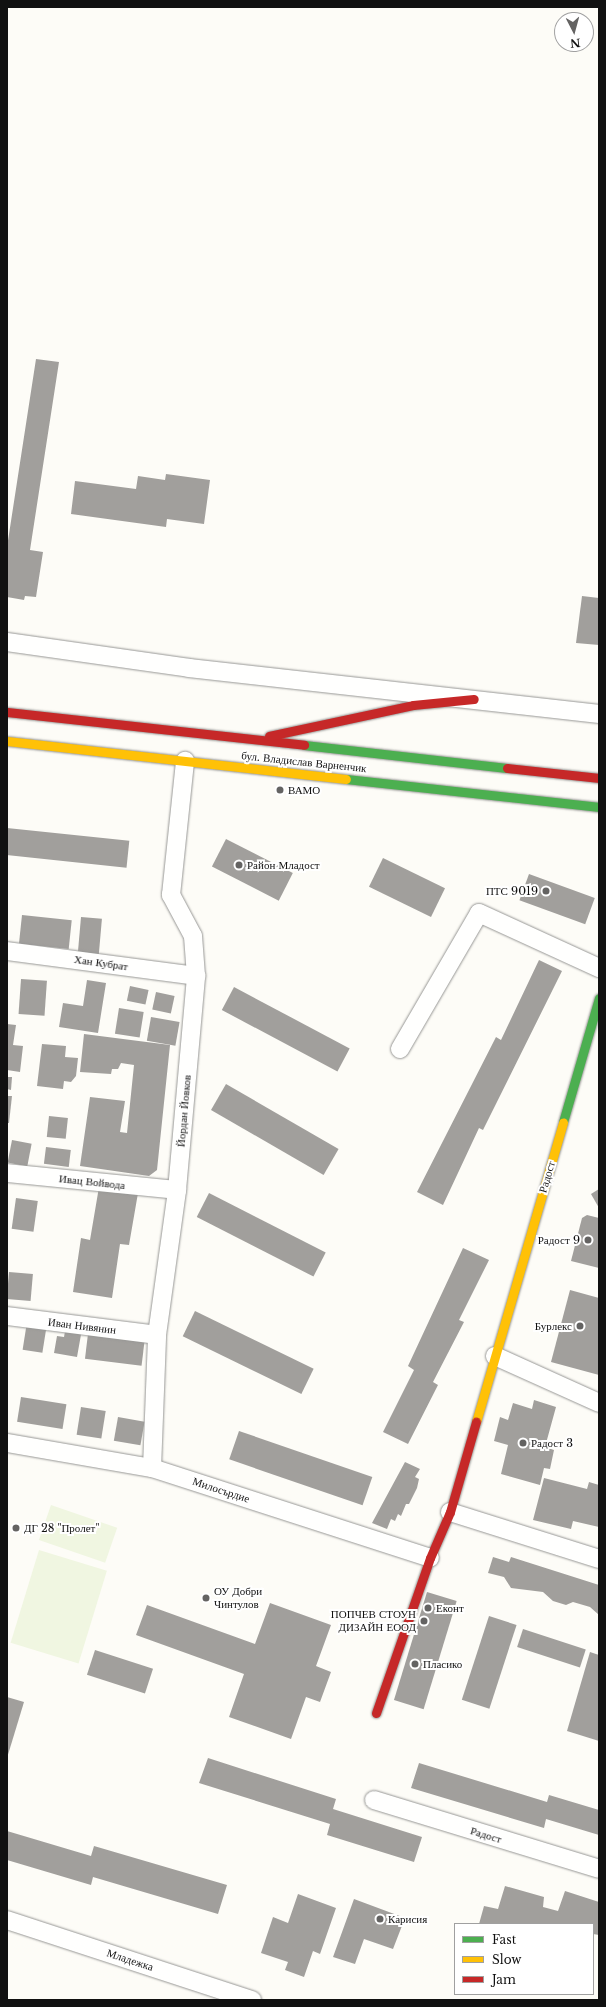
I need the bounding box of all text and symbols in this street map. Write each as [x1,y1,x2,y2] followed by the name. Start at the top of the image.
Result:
[554,12,594,52] north arrow
[569,35,581,50] text: N
[241,749,367,775] street label: бул. Владислав Варненчик
[288,783,320,797] place label: ВАМО
[275,785,285,795] marker: ВАМО
[247,858,320,872] place label: Район Младост
[234,860,244,870] marker: Район Младост
[486,884,538,898] place label: ПТС 9019
[541,886,551,896] marker: ПТС 9019
[73,953,129,973] street label: Хан Кубрат
[174,1074,194,1148] street label: Йордан Йовков
[536,1160,558,1194] street label: Радост
[58,1172,126,1192] street label: Ивац Войвода
[538,1233,580,1247] place label: Радост 9
[583,1235,593,1245] marker: Радост 9
[47,1315,117,1337] street label: Иван Нивянин
[535,1319,572,1333] place label: Бурлекс
[575,1321,585,1331] marker: Бурлекс
[531,1436,573,1450] place label: Радост 3
[518,1438,528,1448] marker: Радост 3
[191,1475,251,1505] street label: Милосърдие
[24,1521,100,1535] place label: ДГ 28 "Пролет"
[11,1523,21,1533] marker: ДГ 28 "Пролет"
[214,1585,262,1611] place label: ОУ Добри Чинтулов
[201,1593,211,1603] marker: ОУ Добри Чинтулов
[436,1601,464,1615] place label: Еконт
[423,1603,433,1613] marker: Еконт
[331,1608,416,1634] place label: ПОПЧЕВ СТОУН ДИЗАЙН ЕООД
[419,1616,429,1626] marker: ПОПЧЕВ СТОУН ДИЗАЙН ЕООД
[423,1657,462,1671] place label: Пласико
[410,1659,420,1669] marker: Пласико
[469,1824,503,1846] street label: Радост
[388,1912,427,1926] place label: Карисия
[375,1914,385,1924] marker: Карисия
[454,1923,594,1995] legend
[492,1932,516,1947] text: Fast
[105,1946,155,1974] street label: Младежка
[492,1952,521,1967] text: Slow
[492,1972,516,1987] text: Jam

